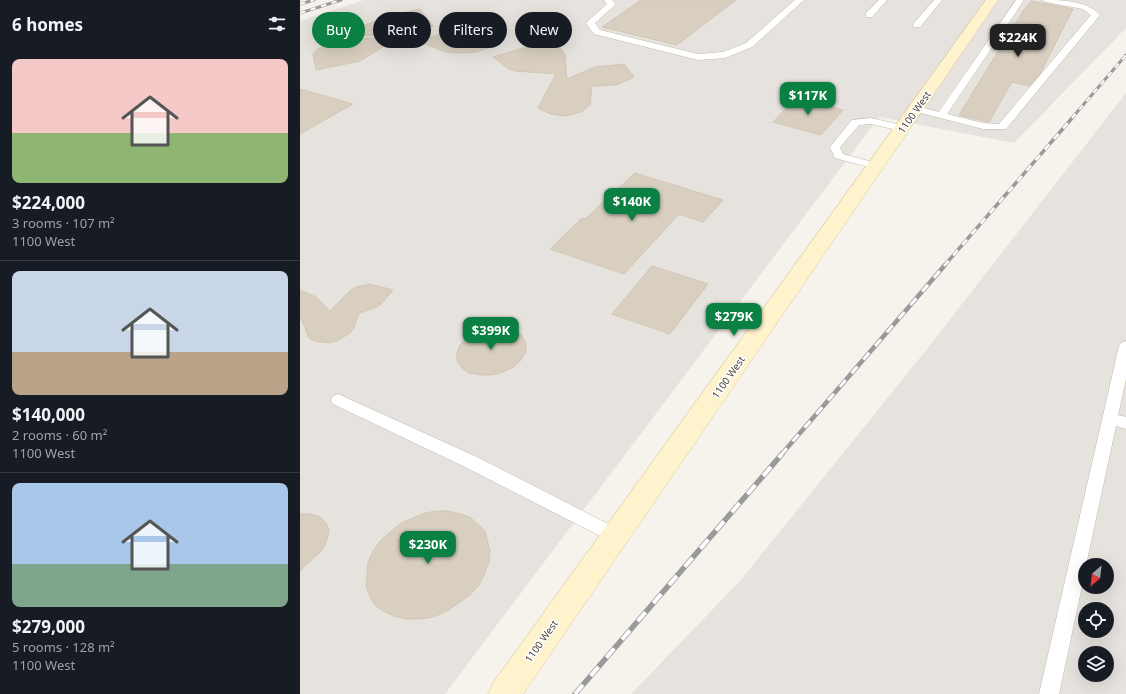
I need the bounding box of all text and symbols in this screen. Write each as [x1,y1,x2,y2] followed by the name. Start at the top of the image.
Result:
[312,12,365,48] chip: Buy
[373,12,431,48] chip: Rent
[439,12,507,48] chip: Filters
[515,12,572,48] chip: New
[12,13,83,36] text: 6 homes
[266,13,288,35] icon: filters
[990,24,1046,58] pin: $224K
[999,28,1037,46] text: $224K
[780,82,836,116] pin: $117K
[114,85,186,157] icon: home
[789,86,827,104] text: $117K
[894,88,934,136] street label: 1100 West
[604,188,660,222] pin: $140K
[12,191,85,214] text: $224,000
[613,192,651,210] text: $140K
[12,214,115,232] text: 3 rooms · 107 m²
[12,232,75,250] text: 1100 West
[114,297,186,369] icon: home
[706,303,762,337] pin: $279K
[715,307,753,325] text: $279K
[463,317,519,351] pin: $399K
[472,321,510,339] text: $399K
[708,353,748,401] street label: 1100 West
[12,403,85,426] text: $140,000
[12,426,107,444] text: 2 rooms · 60 m²
[12,444,75,462] text: 1100 West
[114,509,186,581] icon: home
[400,531,456,565] pin: $230K
[409,535,447,553] text: $230K
[1078,558,1114,594] north arrow
[1078,558,1114,682] map controls
[1078,602,1114,638] button: locate
[12,615,85,638] text: $279,000
[521,617,561,665] street label: 1100 West
[12,638,115,656] text: 5 rooms · 128 m²
[1078,646,1114,682] button: layers
[12,656,75,674] text: 1100 West

